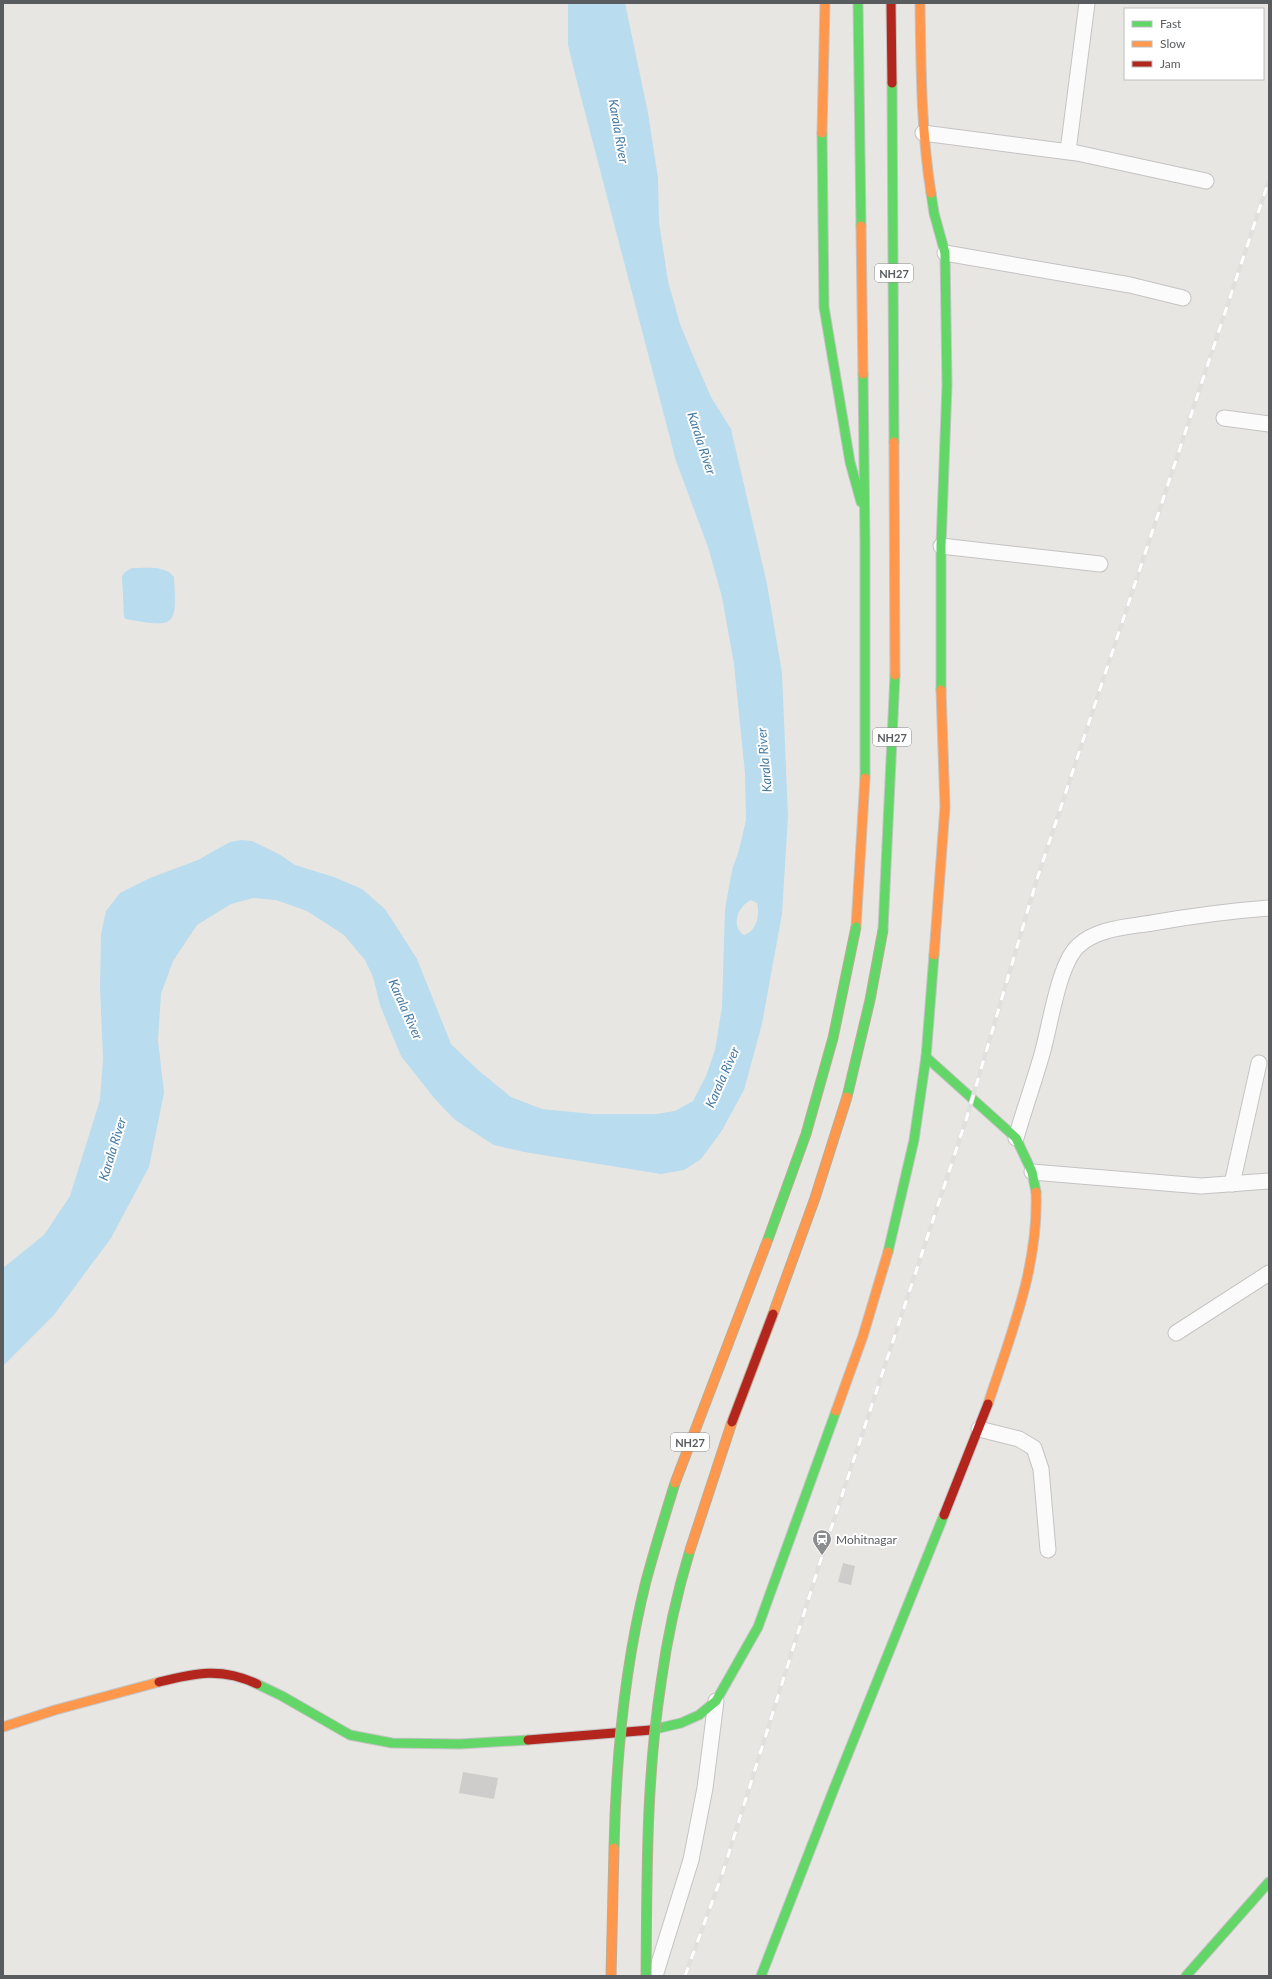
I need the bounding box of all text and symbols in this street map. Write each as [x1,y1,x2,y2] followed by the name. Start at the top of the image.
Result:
[1124,8,1264,80] legend
[1160,16,1182,31] text: Fast
[1160,36,1186,51] text: Slow
[1160,56,1181,71] text: Jam
[605,98,633,165] water label: Karala River
[875,264,913,282] road number: NH27
[684,410,720,477] water label: Karala River
[753,726,775,793] water label: Karala River
[873,728,911,746] road number: NH27
[385,976,427,1042] water label: Karala River
[701,1044,743,1110] water label: Karala River
[95,1115,129,1182] water label: Karala River
[671,1433,709,1451] road number: NH27
[811,1528,833,1556] station icon: Mohitnagar
[836,1532,898,1547] place label: Mohitnagar

